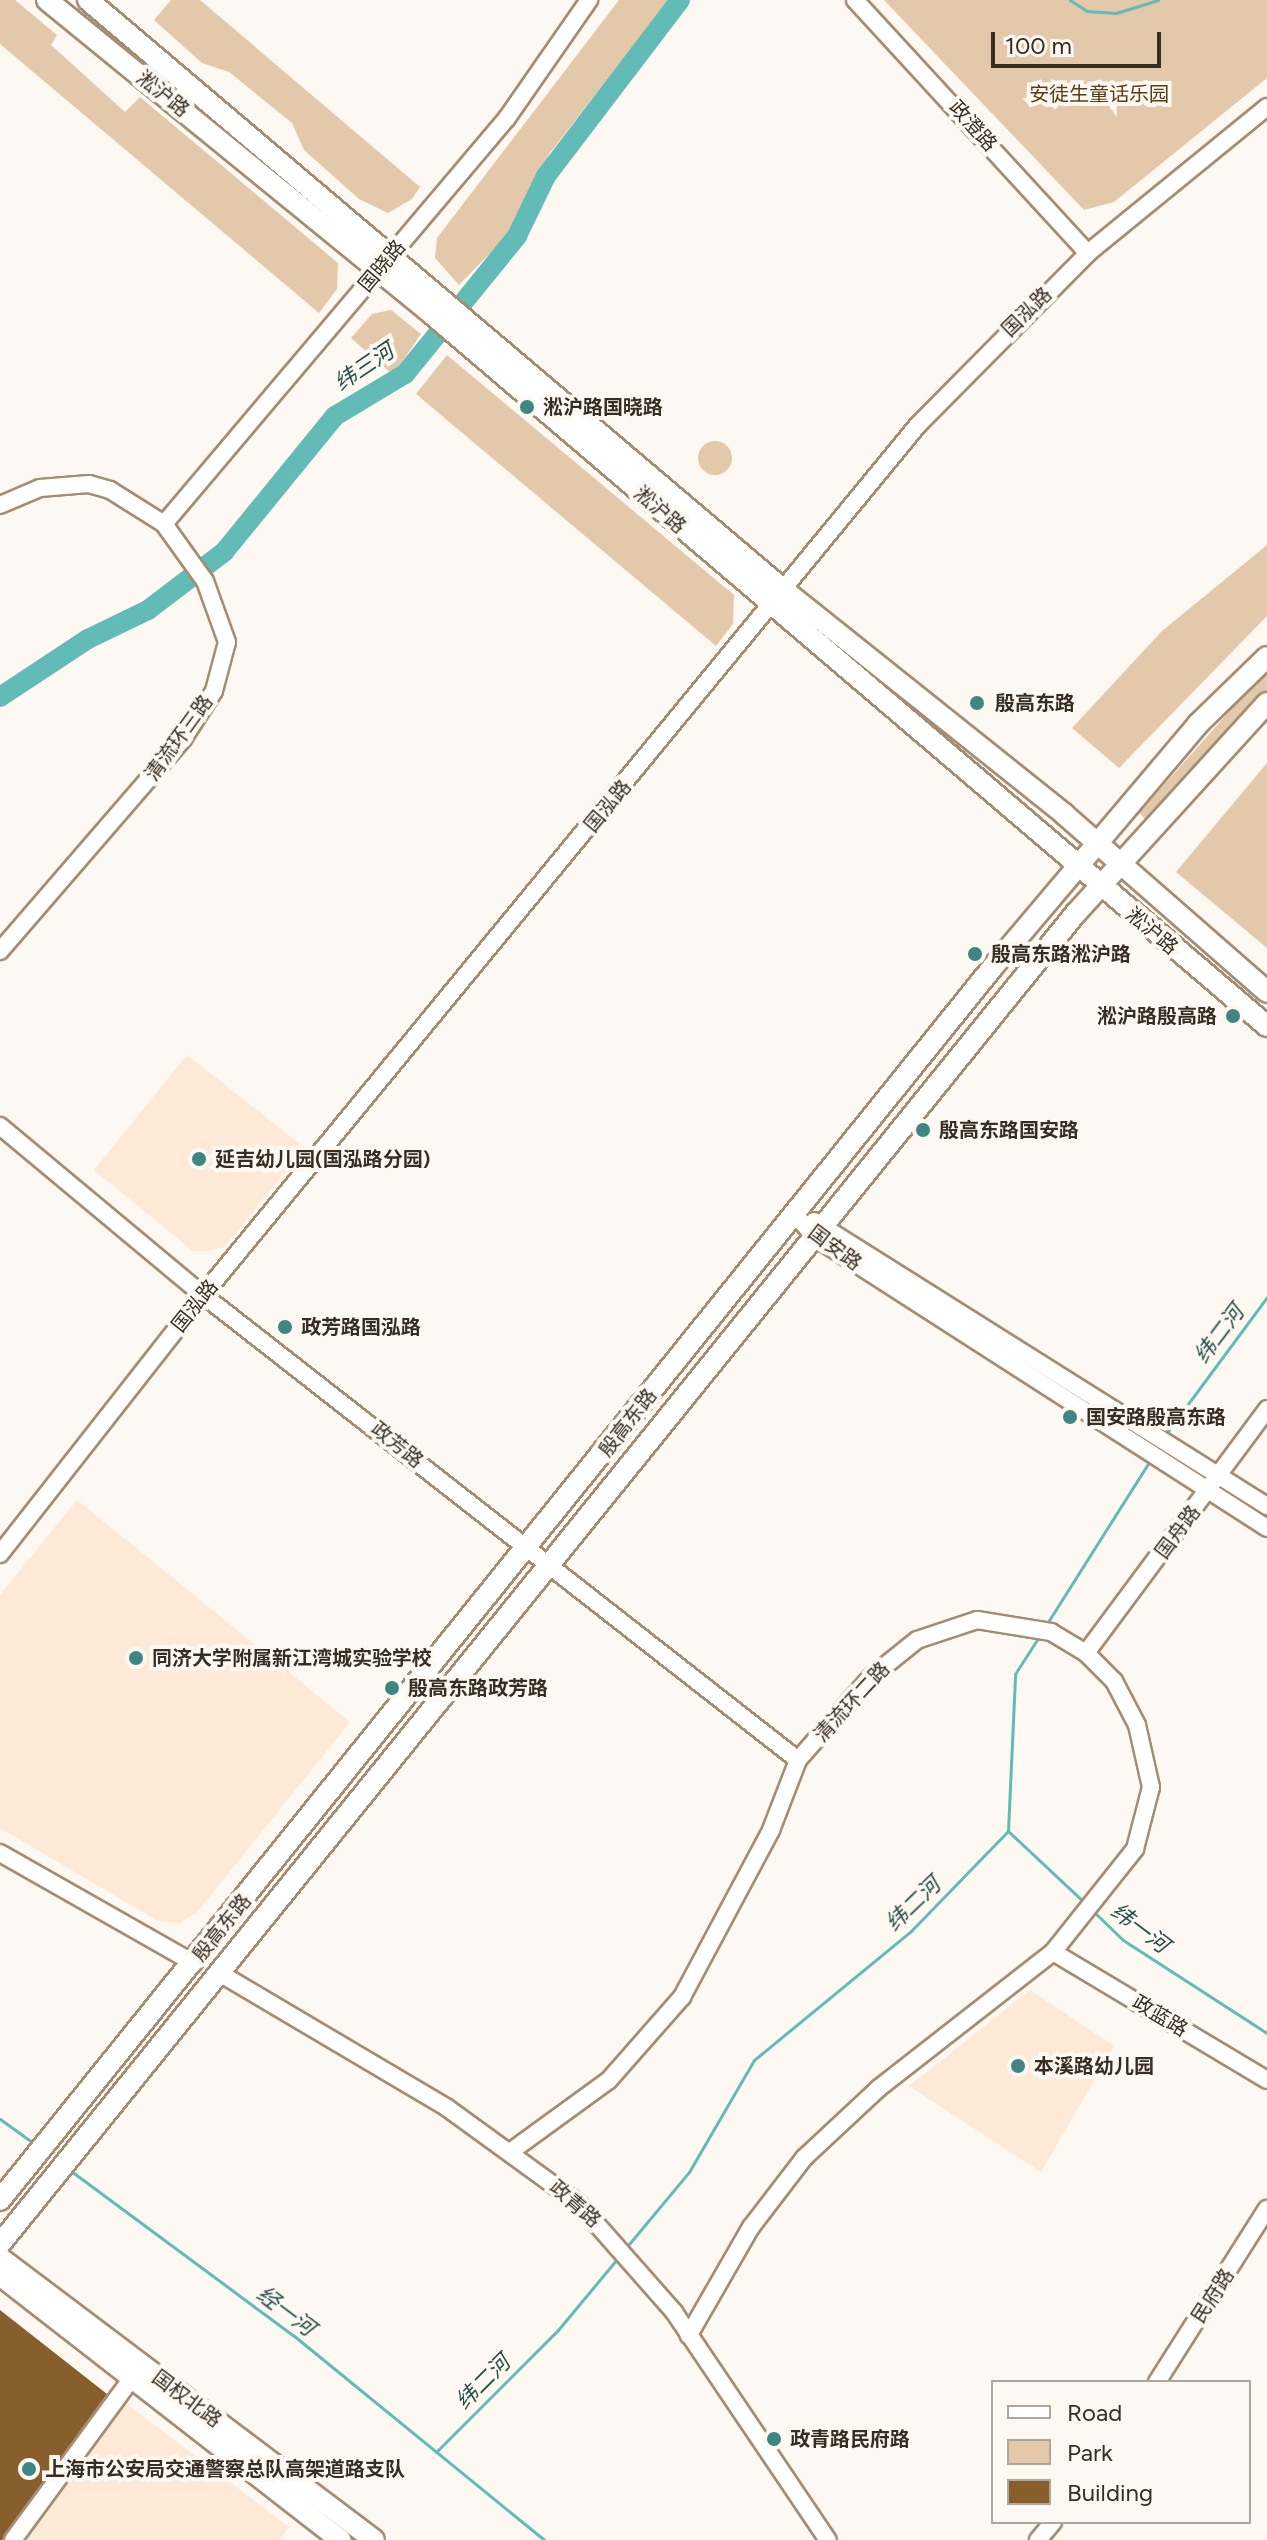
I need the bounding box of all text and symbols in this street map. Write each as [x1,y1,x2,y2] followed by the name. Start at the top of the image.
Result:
[995,16,1165,66] scale bar
[1005,31,1072,60] text: 100 m
[132,66,194,122] street label: 淞沪路
[1029,82,1169,106] park label: 安徒生童话乐园
[944,96,1002,156] street label: 政澄路
[354,235,410,297] street label: 国晓路
[997,283,1057,341] street label: 国泓路
[329,338,399,396] water label: 纬三河
[543,395,663,419] place label: 淞沪路国晓路
[518,398,536,416] marker: 淞沪路国晓路
[629,481,691,539] street label: 淞沪路
[140,690,218,786] street label: 清流环三路
[995,691,1075,715] place label: 殷高东路
[966,692,988,714] marker: 殷高东路
[580,775,636,837] street label: 国泓路
[1121,903,1183,959] street label: 淞沪路
[991,942,1131,966] place label: 殷高东路淞沪路
[966,945,984,963] marker: 殷高东路淞沪路
[1097,1004,1217,1028] place label: 淞沪路殷高路
[1224,1007,1242,1025] marker: 淞沪路殷高路
[939,1118,1079,1142] place label: 殷高东路国安路
[914,1121,932,1139] marker: 殷高东路国安路
[215,1147,430,1171] place label: 延吉幼儿园(国泓路分园)
[190,1150,208,1168] marker: 延吉幼儿园(国泓路分园)
[804,1220,866,1276] street label: 国安路
[167,1275,223,1337] street label: 国泓路
[1189,1300,1249,1368] water label: 纬二河
[301,1315,421,1339] place label: 政芳路国泓路
[276,1318,294,1336] marker: 政芳路国泓路
[594,1384,662,1462] street label: 殷高东路
[1086,1405,1226,1429] place label: 国安路殷高东路
[1061,1408,1079,1426] marker: 国安路殷高东路
[366,1417,428,1473] street label: 政芳路
[1150,1501,1206,1563] street label: 国舟路
[152,1646,432,1670] place label: 同济大学附属新江湾城实验学校
[127,1649,145,1667] marker: 同济大学附属新江湾城实验学校
[809,1657,895,1747] street label: 清流环二路
[408,1676,548,1700] place label: 殷高东路政芳路
[383,1679,401,1697] marker: 殷高东路政芳路
[880,1872,946,1936] water label: 纬二河
[188,1889,256,1967] street label: 殷高东路
[1106,1898,1174,1958] water label: 纬一河
[1128,1990,1192,2042] street label: 政蓝路
[1034,2054,1154,2078] place label: 本溪路幼儿园
[1009,2057,1027,2075] marker: 本溪路幼儿园
[544,2175,606,2233] street label: 政青路
[1187,2264,1239,2328] street label: 民府路
[252,2281,320,2341] water label: 经一河
[450,2349,516,2415] water label: 纬二河
[148,2365,226,2433] street label: 国权北路
[991,2380,1251,2524] legend
[1067,2398,1122,2427] text: Road
[790,2427,910,2451] place label: 政青路民府路
[765,2430,783,2448] marker: 政青路民府路
[1067,2438,1113,2467] text: Park
[45,2457,405,2481] place label: 上海市公安局交通警察总队高架道路支队
[20,2460,38,2478] marker: 上海市公安局交通警察总队高架道路支队
[1067,2478,1153,2507] text: Building

